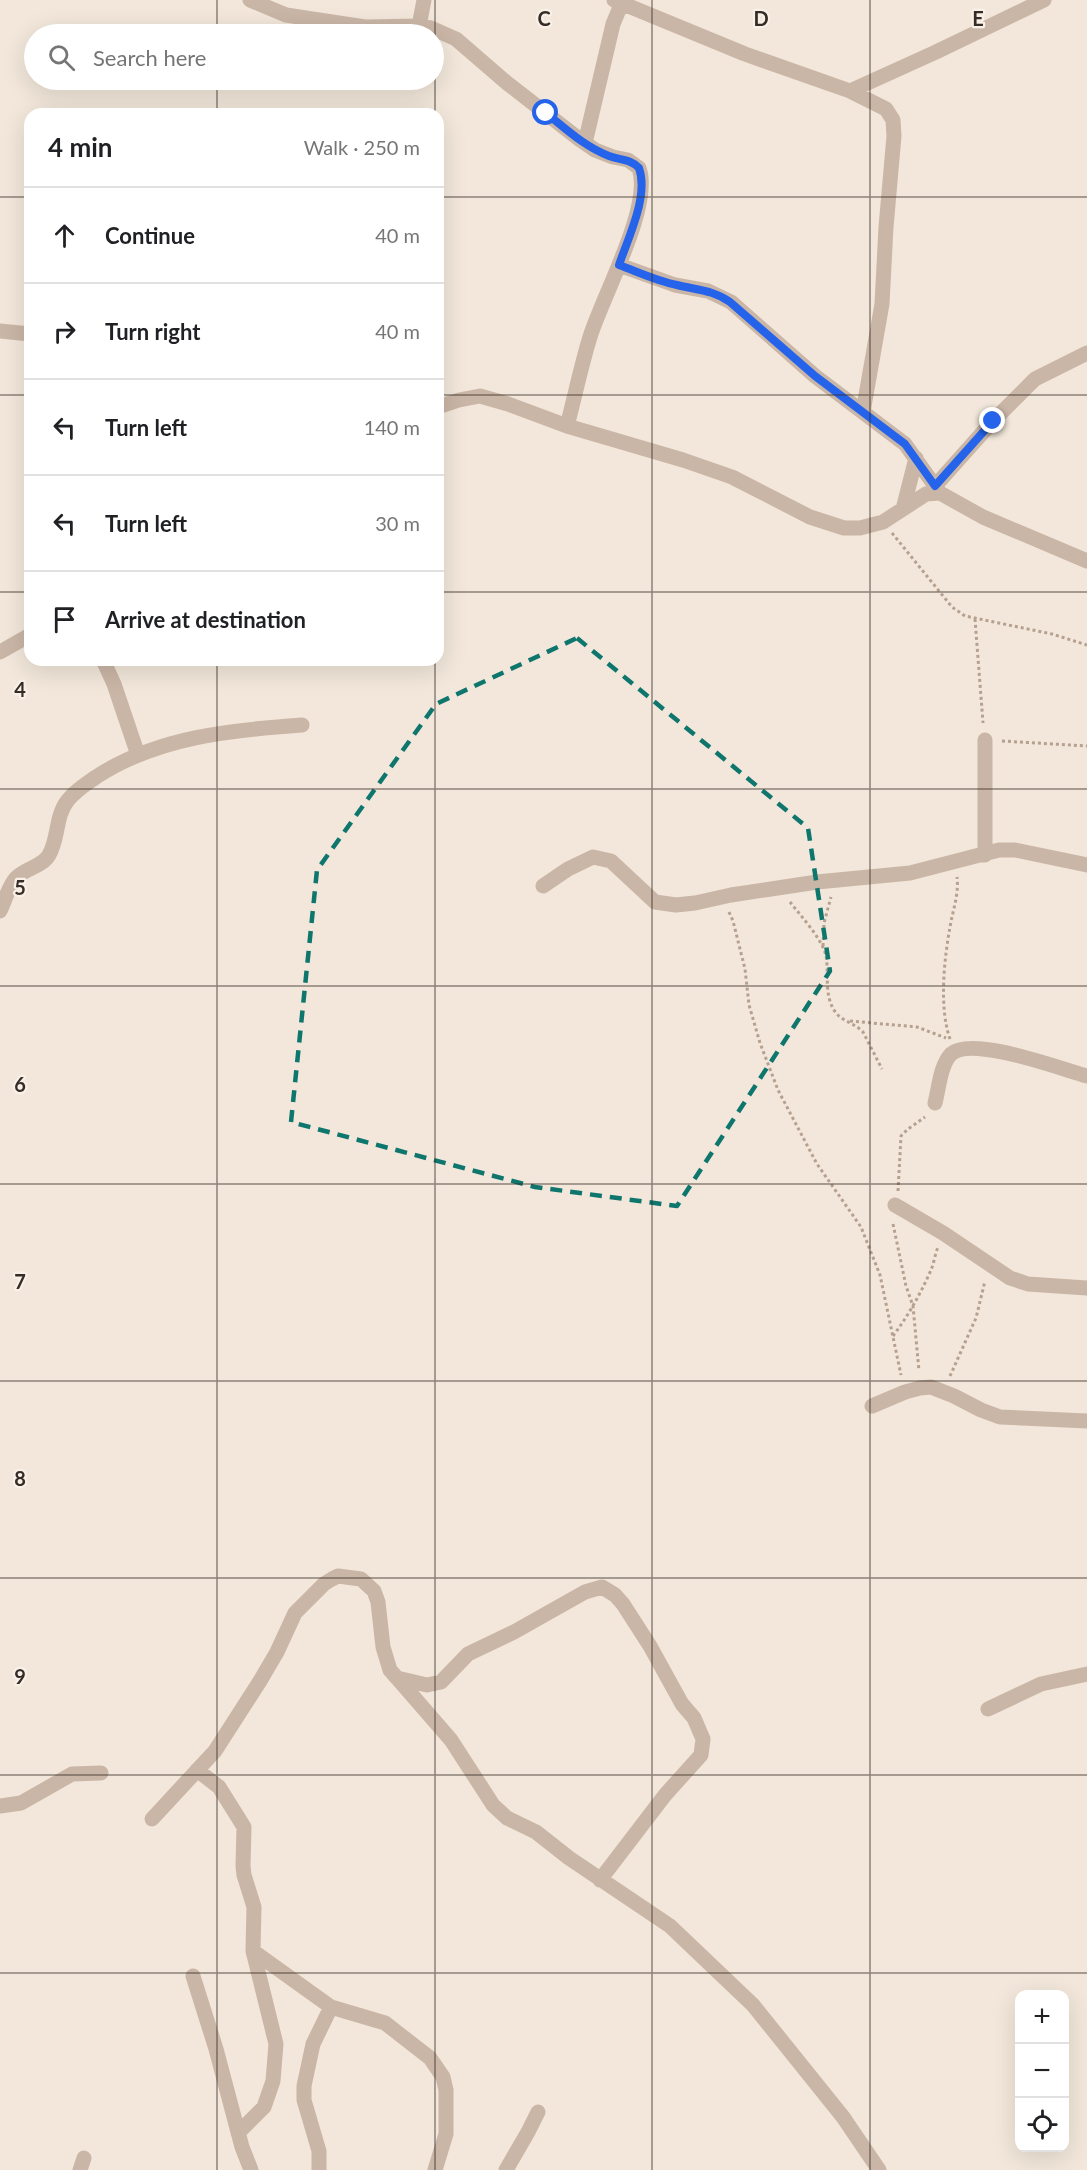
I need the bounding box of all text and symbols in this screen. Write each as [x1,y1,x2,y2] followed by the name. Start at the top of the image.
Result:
[537,6,551,30] text: C
[753,6,769,30] text: D
[972,6,984,30] text: E
[24,24,444,90] search box
[45,41,78,74] icon: search
[93,44,206,71] text: Search here
[532,99,558,125] route start
[48,131,112,163] text: 4 min
[304,135,420,159] text: Walk · 250 m
[48,219,81,252] icon: ahead
[105,222,195,249] text: Continue
[375,223,420,247] text: 40 m
[48,315,81,348] icon: right
[105,318,200,345] text: Turn right
[375,319,420,343] text: 40 m
[979,407,1005,433] route end
[48,411,81,444] icon: left
[105,414,187,441] text: Turn left
[364,415,420,439] text: 140 m
[48,507,81,540] icon: left
[105,510,187,537] text: Turn left
[375,511,420,535] text: 30 m
[48,603,81,636] icon: arrive
[105,606,306,633] text: Arrive at destination
[14,677,26,701] text: 4
[14,875,26,899] text: 5
[14,1072,26,1096] text: 6
[14,1269,26,1293] text: 7
[14,1466,26,1490] text: 8
[14,1664,26,1688] text: 9
[1015,1990,1069,2152] map controls
[1015,1990,1069,2044] button: +
[1015,2044,1069,2098] button: −
[1015,2098,1069,2152] button: locate

